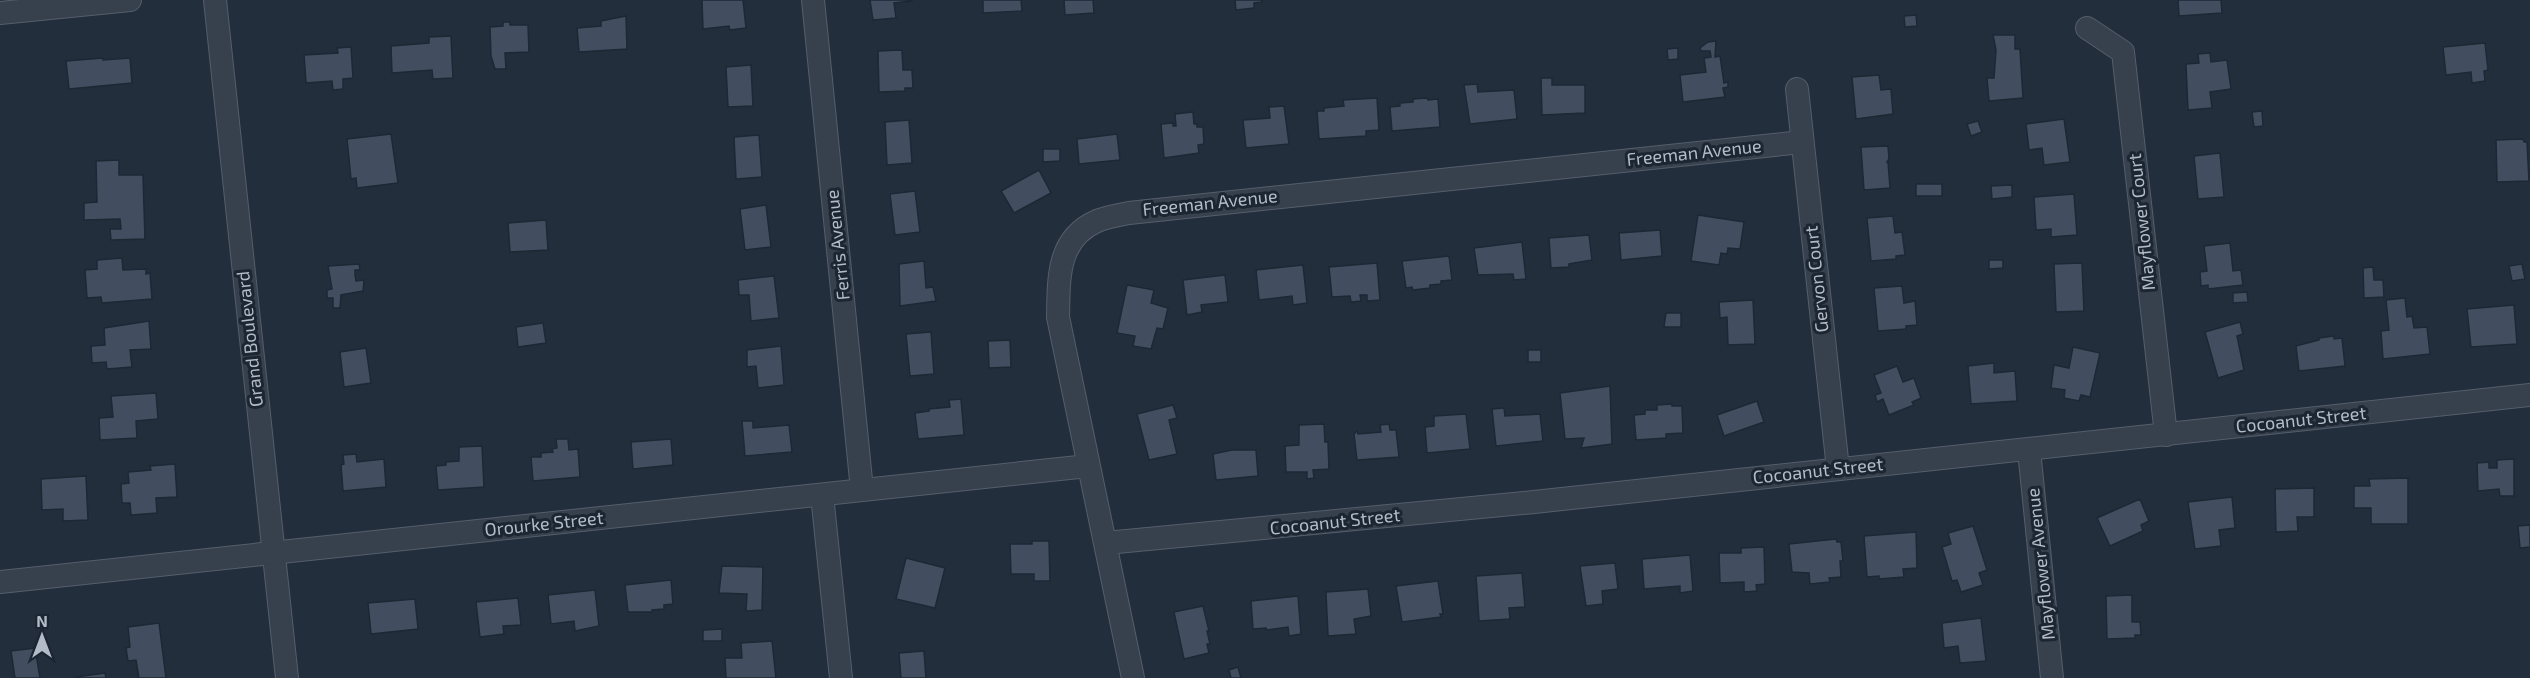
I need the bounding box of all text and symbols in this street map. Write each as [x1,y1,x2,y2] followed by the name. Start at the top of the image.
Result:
[1625,134,1763,170] street label: Freeman Avenue
[2123,152,2159,292] street label: Mayflower Court
[1141,184,1279,220] street label: Freeman Avenue
[820,189,854,301] street label: Ferris Avenue
[1799,225,1833,334] street label: Gervon Court
[231,270,267,408] street label: Grand Boulevard
[2235,401,2367,437] street label: Cocoanut Street
[1752,452,1884,488] street label: Cocoanut Street
[2021,487,2059,641] street label: Mayflower Avenue
[1269,503,1401,539] street label: Cocoanut Street
[483,506,605,540] street label: Orourke Street
[12,606,72,666] north arrow
[36,611,48,630] text: N

